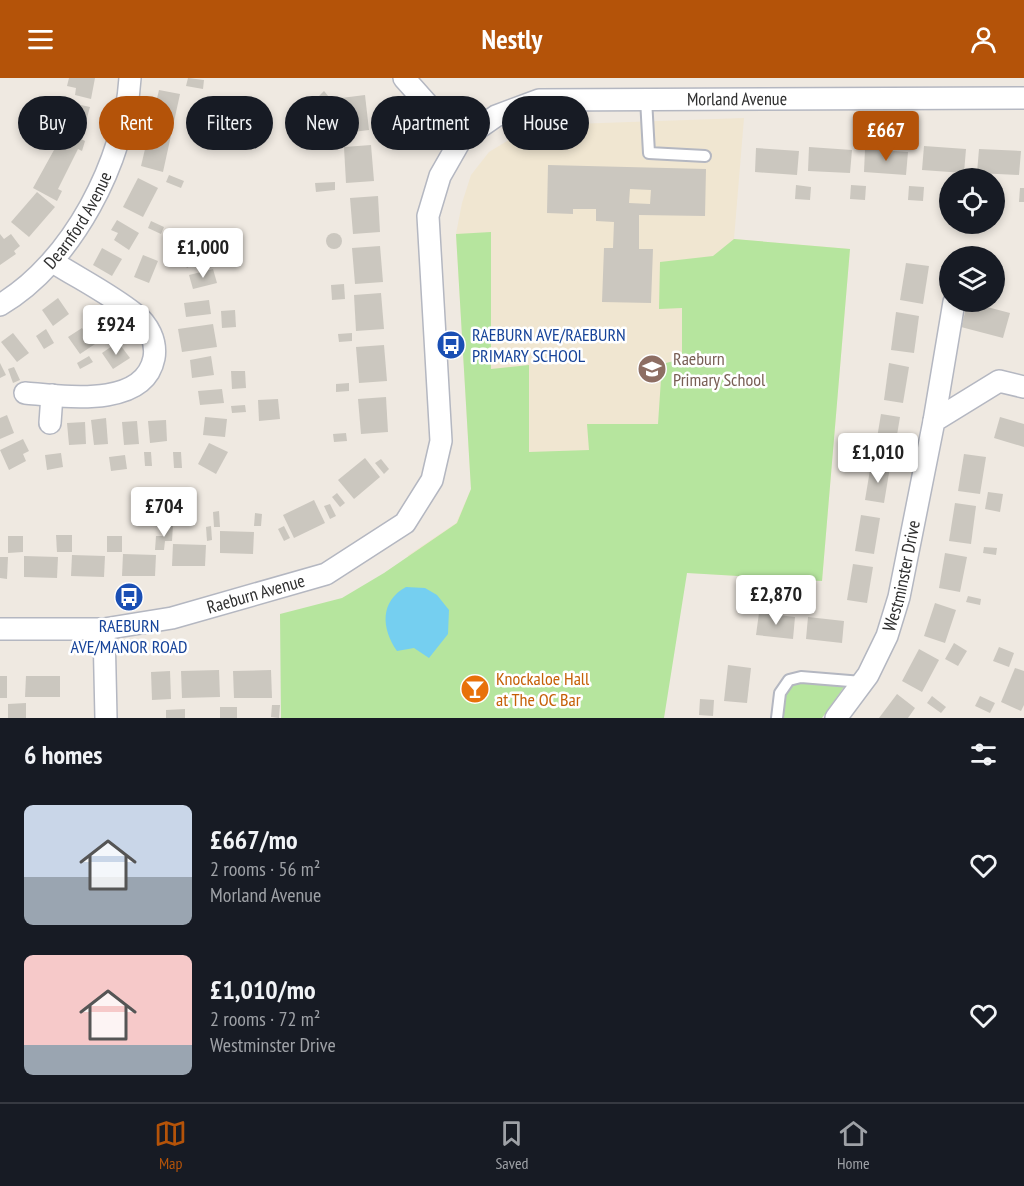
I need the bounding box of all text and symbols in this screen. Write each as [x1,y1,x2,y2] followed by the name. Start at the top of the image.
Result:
[482,22,542,56] text: Nestly
[24,23,57,56] icon: menu
[967,23,1000,56] icon: person
[687,87,787,110] street label: Morland Avenue
[18,96,87,150] chip: Buy
[99,96,174,150] chip: Rent
[186,96,273,150] chip: Filters
[285,96,359,150] chip: New
[371,96,490,150] chip: Apartment
[502,96,589,150] chip: House
[850,111,922,162] pin: £667
[867,117,905,143] text: £667
[39,168,117,273] street label: Dearnford Avenue
[939,168,1005,312] map controls
[939,168,1005,234] button: locate
[154,228,252,279] pin: £1,000
[177,234,229,260] text: £1,000
[939,246,1005,312] button: layers
[80,305,152,356] pin: £924
[97,311,135,337] text: £924
[472,323,626,367] place label: RAEBURN AVE/RAEBURN PRIMARY SCHOOL
[435,329,467,361] bus stop icon: RAEBURN AVE/RAEBURN PRIMARY SCHOOL
[673,347,766,391] place label: Raeburn Primary School
[636,353,668,385] school or university icon: Raeburn Primary School
[829,433,927,484] pin: £1,010
[852,439,904,465] text: £1,010
[128,487,200,538] pin: £704
[145,493,183,519] text: £704
[877,518,925,634] street label: Westminster Drive
[204,569,307,618] street label: Raeburn Avenue
[727,575,825,626] pin: £2,870
[113,581,145,613] bus stop icon: RAEBURN AVE/MANOR ROAD
[750,581,802,607] text: £2,870
[71,614,187,658] place label: RAEBURN AVE/MANOR ROAD
[496,667,590,711] place label: Knockaloe Hall at The OC Bar
[459,673,491,705] bar icon: Knockaloe Hall at The OC Bar
[24,738,102,771] text: 6 homes
[967,738,1000,771] icon: filters
[210,823,298,856] text: £667/mo
[72,829,144,901] icon: home
[967,849,1000,882] icon: heart
[210,856,320,882] text: 2 rooms · 56 m²
[210,882,321,908] text: Morland Avenue
[210,973,316,1006] text: £1,010/mo
[72,979,144,1051] icon: home
[967,999,1000,1032] icon: heart
[210,1006,320,1032] text: 2 rooms · 72 m²
[210,1032,336,1058] text: Westminster Drive
[154,1117,187,1173] tab: Map
[495,1117,528,1173] tab: Saved
[837,1117,870,1173] tab: Home

